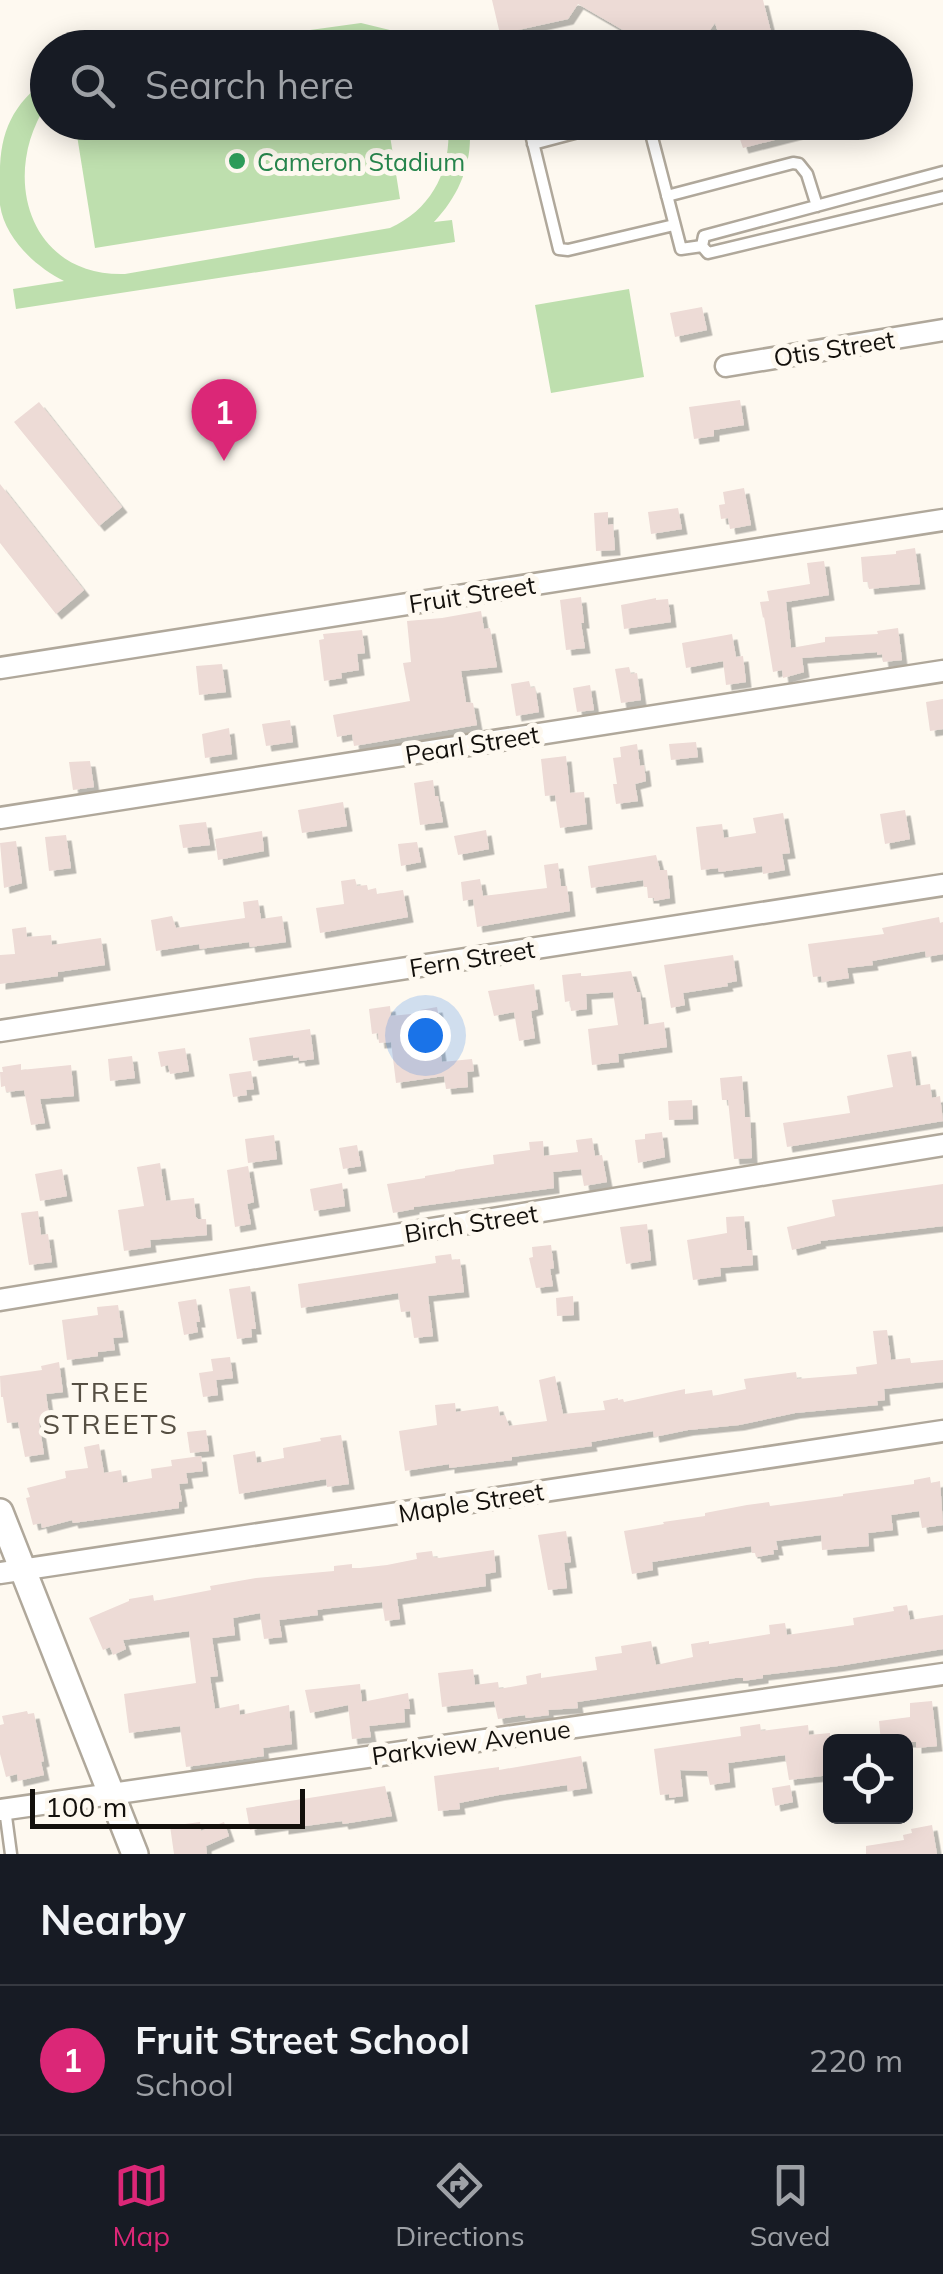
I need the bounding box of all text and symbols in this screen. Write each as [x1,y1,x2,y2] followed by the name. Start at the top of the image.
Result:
[30,30,913,140] search box
[65,58,120,113] icon: search
[145,61,354,109] text: Search here
[257,146,465,177] place label: Cameron Stadium
[226,150,248,172] marker: Cameron Stadium
[771,323,897,373] street label: Otis Street
[192,378,256,461] pin: 1
[407,569,538,619] street label: Fruit Street
[403,718,541,770] street label: Pearl Street
[407,933,537,983] street label: Fern Street
[400,1010,451,1061] your location
[402,1197,540,1249] street label: Birch Street
[42,1374,180,1441] district label: TREE STREETS
[396,1475,546,1529] street label: Maple Street
[370,1713,572,1771] street label: Parkview Avenue
[823,1734,913,1824] map controls
[823,1734,913,1824] button: locate
[30,1784,305,1828] scale bar
[45,1789,127,1824] text: 100 m
[40,1893,186,1946] text: Nearby
[135,2016,470,2064] text: Fruit Street School
[63,2040,82,2080] text: 1
[809,2040,903,2080] text: 220 m
[135,2064,234,2104] text: School
[113,2158,170,2253] tab: Map
[395,2158,525,2253] tab: Directions
[750,2158,830,2253] tab: Saved

